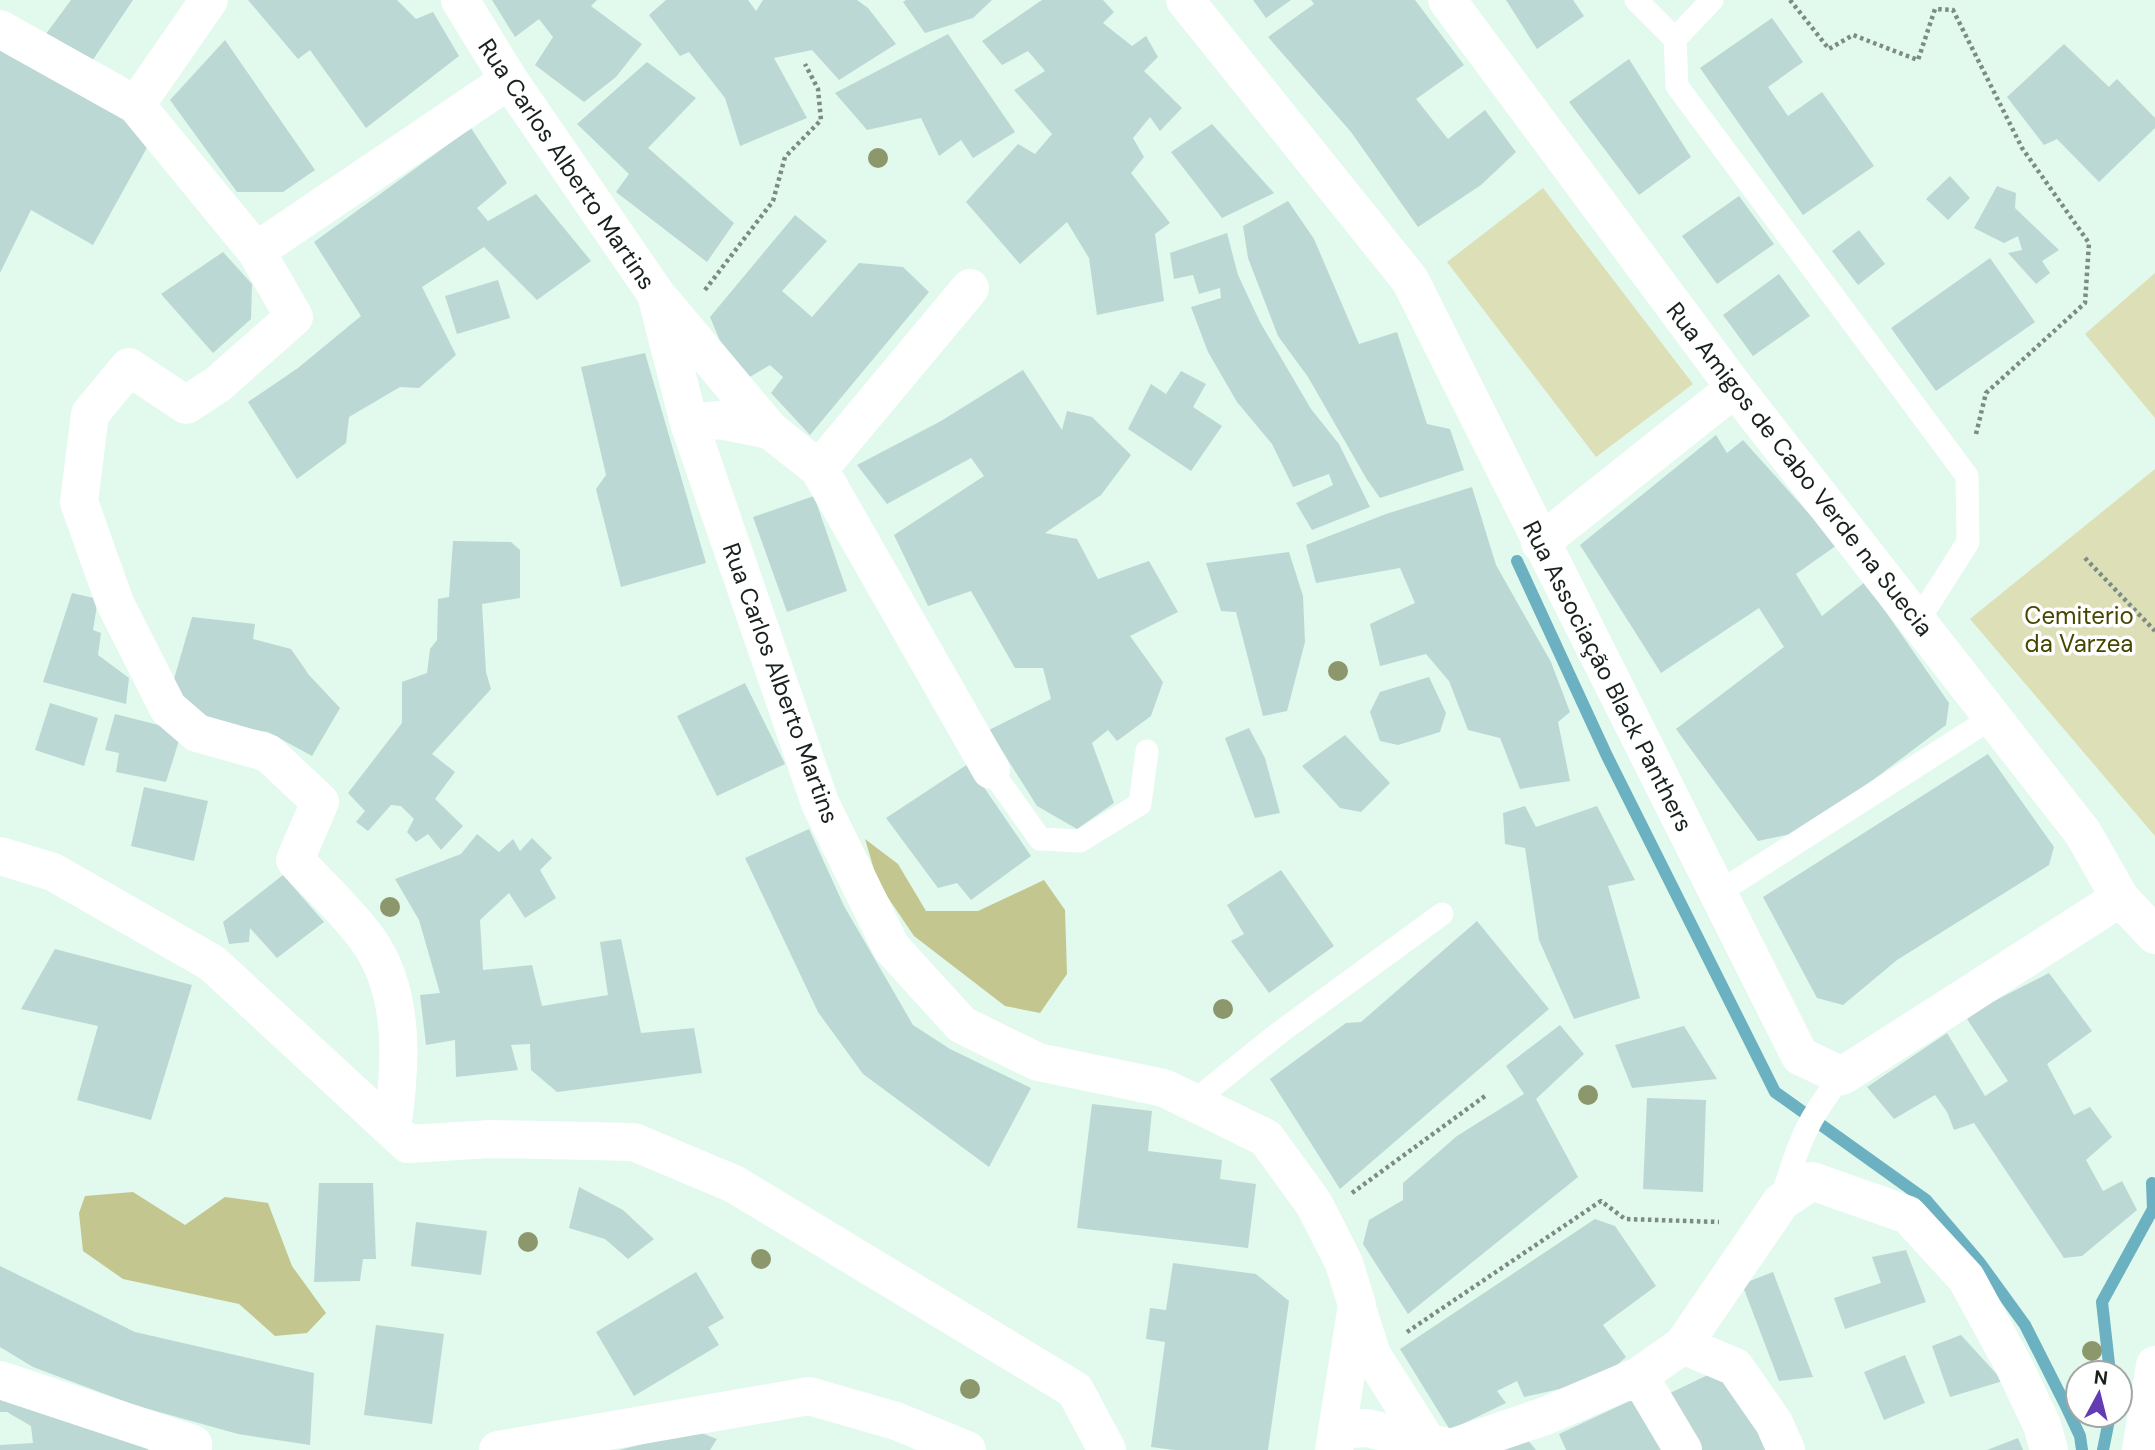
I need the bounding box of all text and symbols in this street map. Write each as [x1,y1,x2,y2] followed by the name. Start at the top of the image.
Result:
[471,33,663,295] street label: Rua Carlos Alberto Martins
[1660,296,1940,642] street label: Rua Amigos de Cabo Verde na Suecia
[1516,515,1700,837] street label: Rua Associação Black Panthers
[716,539,846,827] street label: Rua Carlos Alberto Martins
[2024,600,2134,659] park label: Cemiterio da Varzea
[2064,1359,2134,1429] north arrow
[2093,1364,2109,1391] text: N

